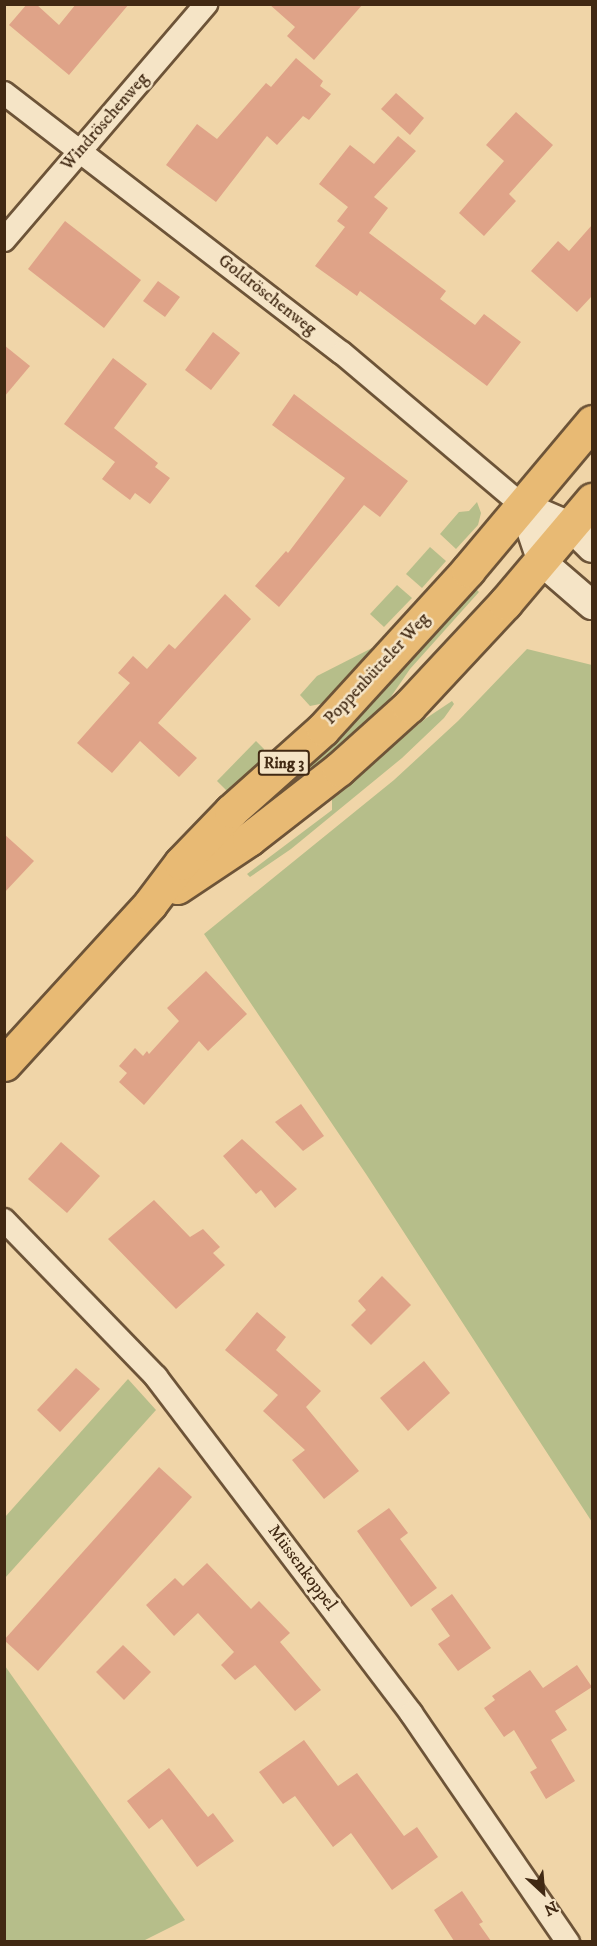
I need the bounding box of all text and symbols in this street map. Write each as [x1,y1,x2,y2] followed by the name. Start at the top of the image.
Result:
[57,69,153,175] street label: Windröschenweg
[214,250,320,340] street label: Goldröschenweg
[320,609,434,729] street label: Poppenbütteler Weg
[257,750,311,776] road number: Ring 3
[263,1521,341,1615] street label: Müssenkoppel
[513,1862,573,1922] north arrow
[541,1896,561,1920] text: N

